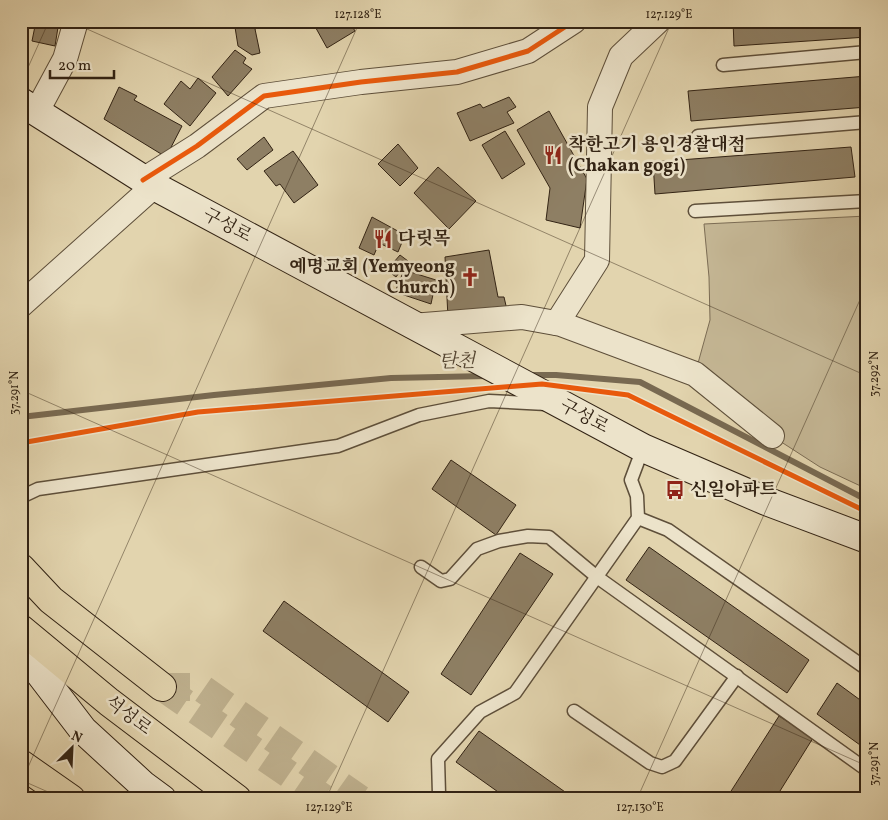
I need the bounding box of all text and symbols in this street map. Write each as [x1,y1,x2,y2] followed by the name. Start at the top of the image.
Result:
[334,7,382,23] text: 127.128°E
[646,7,692,23] text: 127.129°E
[50,48,114,80] scale bar
[58,56,91,77] text: 20 m
[568,133,745,179] place label: 착한고기 용인경찰대점 (Chakan gogi)
[542,144,564,166] restaurant icon: 착한고기 용인경찰대점 (Chakan gogi)
[198,203,256,249] street label: 구성로
[398,227,451,252] place label: 다릿목
[372,228,394,250] restaurant icon: 다릿목
[289,255,455,301] place label: 예명교회 (Yemyeong Church)
[459,266,481,288] church icon: 예명교회 (Yemyeong Church)
[438,349,477,375] water label: 탄천
[867,351,883,397] text: 37.292°N
[7,371,23,415] text: 37.291°N
[555,394,613,440] street label: 구성로
[690,478,778,503] place label: 신일아파트
[664,479,686,501] bus stop icon: 신일아파트
[100,690,156,742] street label: 석성로
[48,722,98,772] north arrow
[68,727,85,748] text: N
[867,742,883,786] text: 37.291°N
[306,800,352,816] text: 127.129°E
[616,800,664,816] text: 127.130°E

